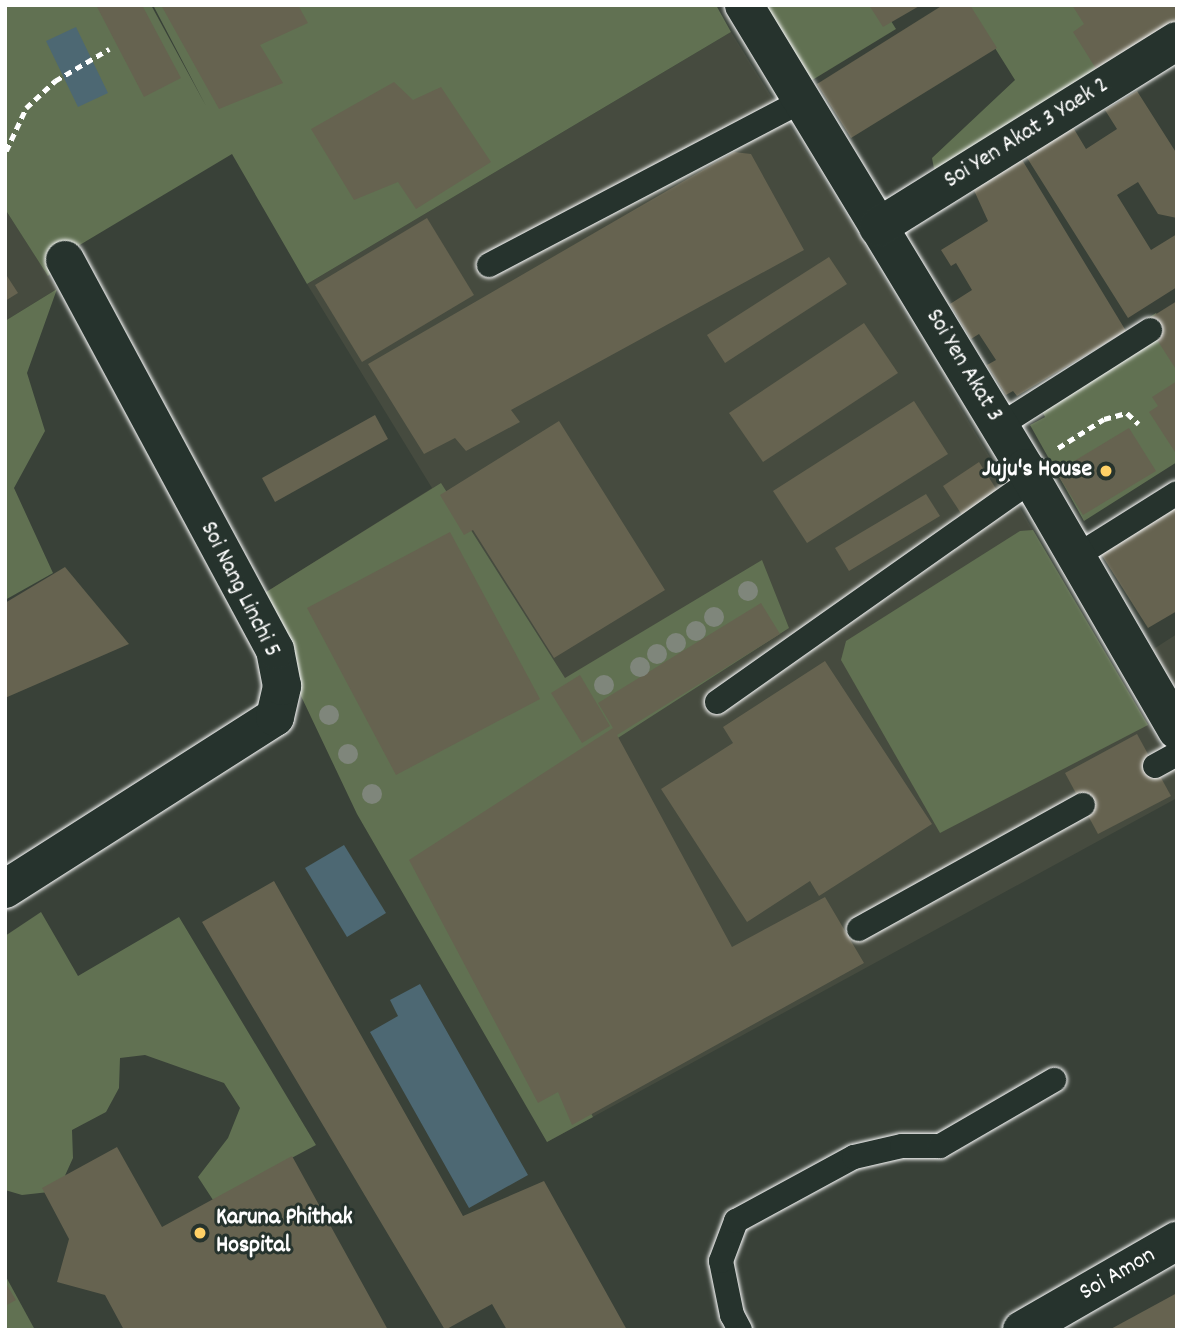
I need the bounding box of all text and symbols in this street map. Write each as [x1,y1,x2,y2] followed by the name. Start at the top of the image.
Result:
[940,72,1114,196] street label: Soi Yen Akat 3 Yaek 2
[918,304,1008,428] street label: Soi Yen Akat 3
[982,457,1092,485] place label: Juju's House
[1098,463,1114,479] marker: Juju's House
[193,517,285,663] street label: Soi Nang Linchi 5
[216,1205,353,1261] place label: Karuna Phithak Hospital
[190,1223,210,1243] marker: Karuna Phithak Hospital
[1075,1242,1161,1308] street label: Soi Amon

